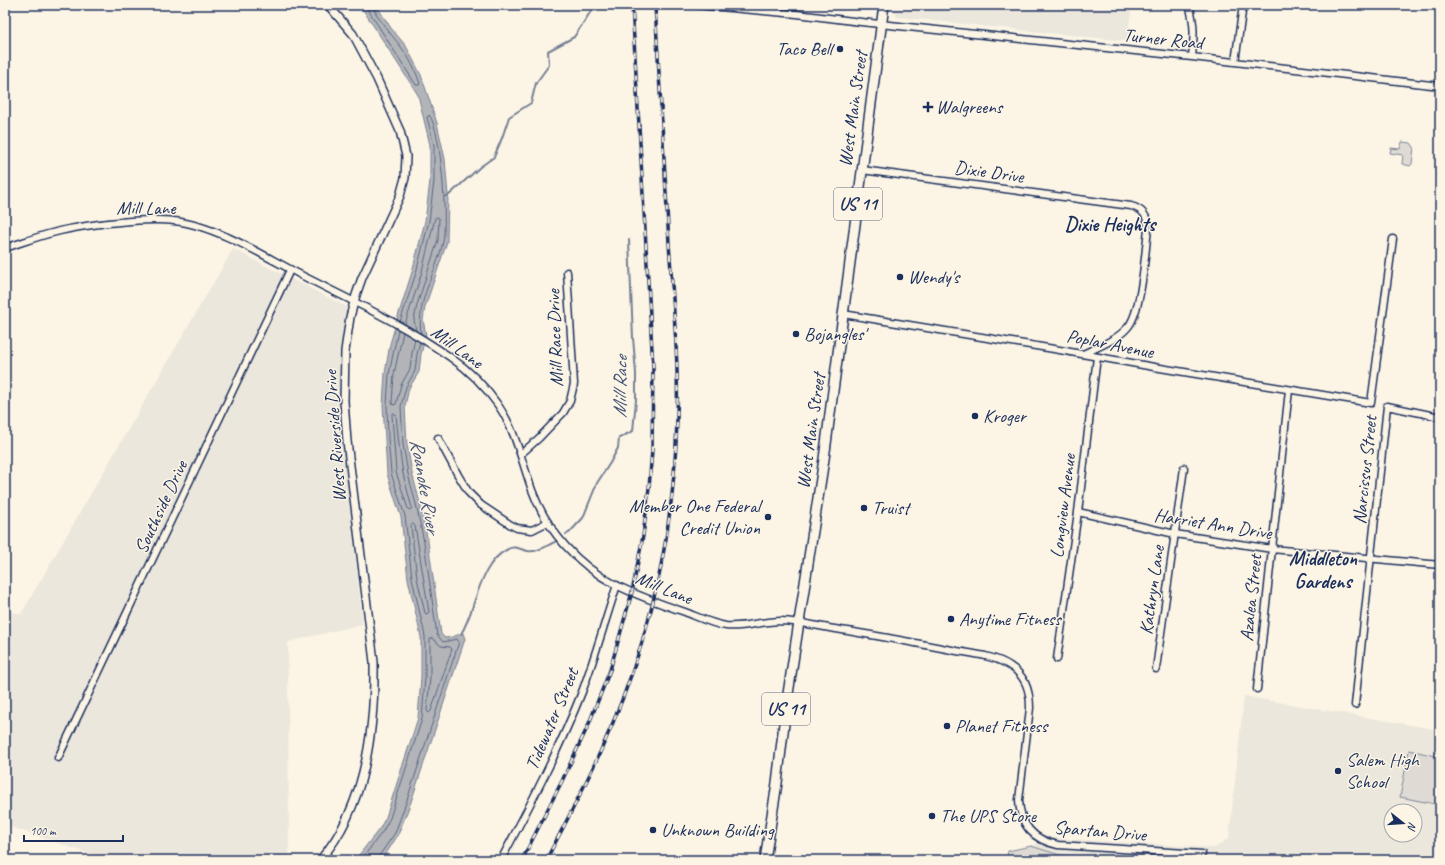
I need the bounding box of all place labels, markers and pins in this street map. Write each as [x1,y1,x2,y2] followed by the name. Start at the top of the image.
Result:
[776,37,836,61] place label: Taco Bell
[835,44,845,54] marker: Taco Bell
[936,95,1004,119] place label: Walgreens
[923,102,933,112] marker: Walgreens
[908,265,962,289] place label: Wendy's
[895,272,905,282] marker: Wendy's
[804,322,869,346] place label: Bojangles'
[791,329,801,339] marker: Bojangles'
[983,404,1028,428] place label: Kroger
[970,411,980,421] marker: Kroger
[629,494,764,540] place label: Member One Federal Credit Union
[872,496,912,520] place label: Truist
[859,503,869,513] marker: Truist
[763,512,773,522] marker: Member One Federal Credit Union
[959,607,1062,631] place label: Anytime Fitness
[946,614,956,624] marker: Anytime Fitness
[955,714,1050,738] place label: Planet Fitness
[942,721,952,731] marker: Planet Fitness
[1346,748,1420,794] place label: Salem High School
[1333,766,1343,776] marker: Salem High School
[940,804,1038,828] place label: The UPS Store
[927,811,937,821] marker: The UPS Store
[661,818,775,842] place label: Unknown Building
[648,825,658,835] marker: Unknown Building

